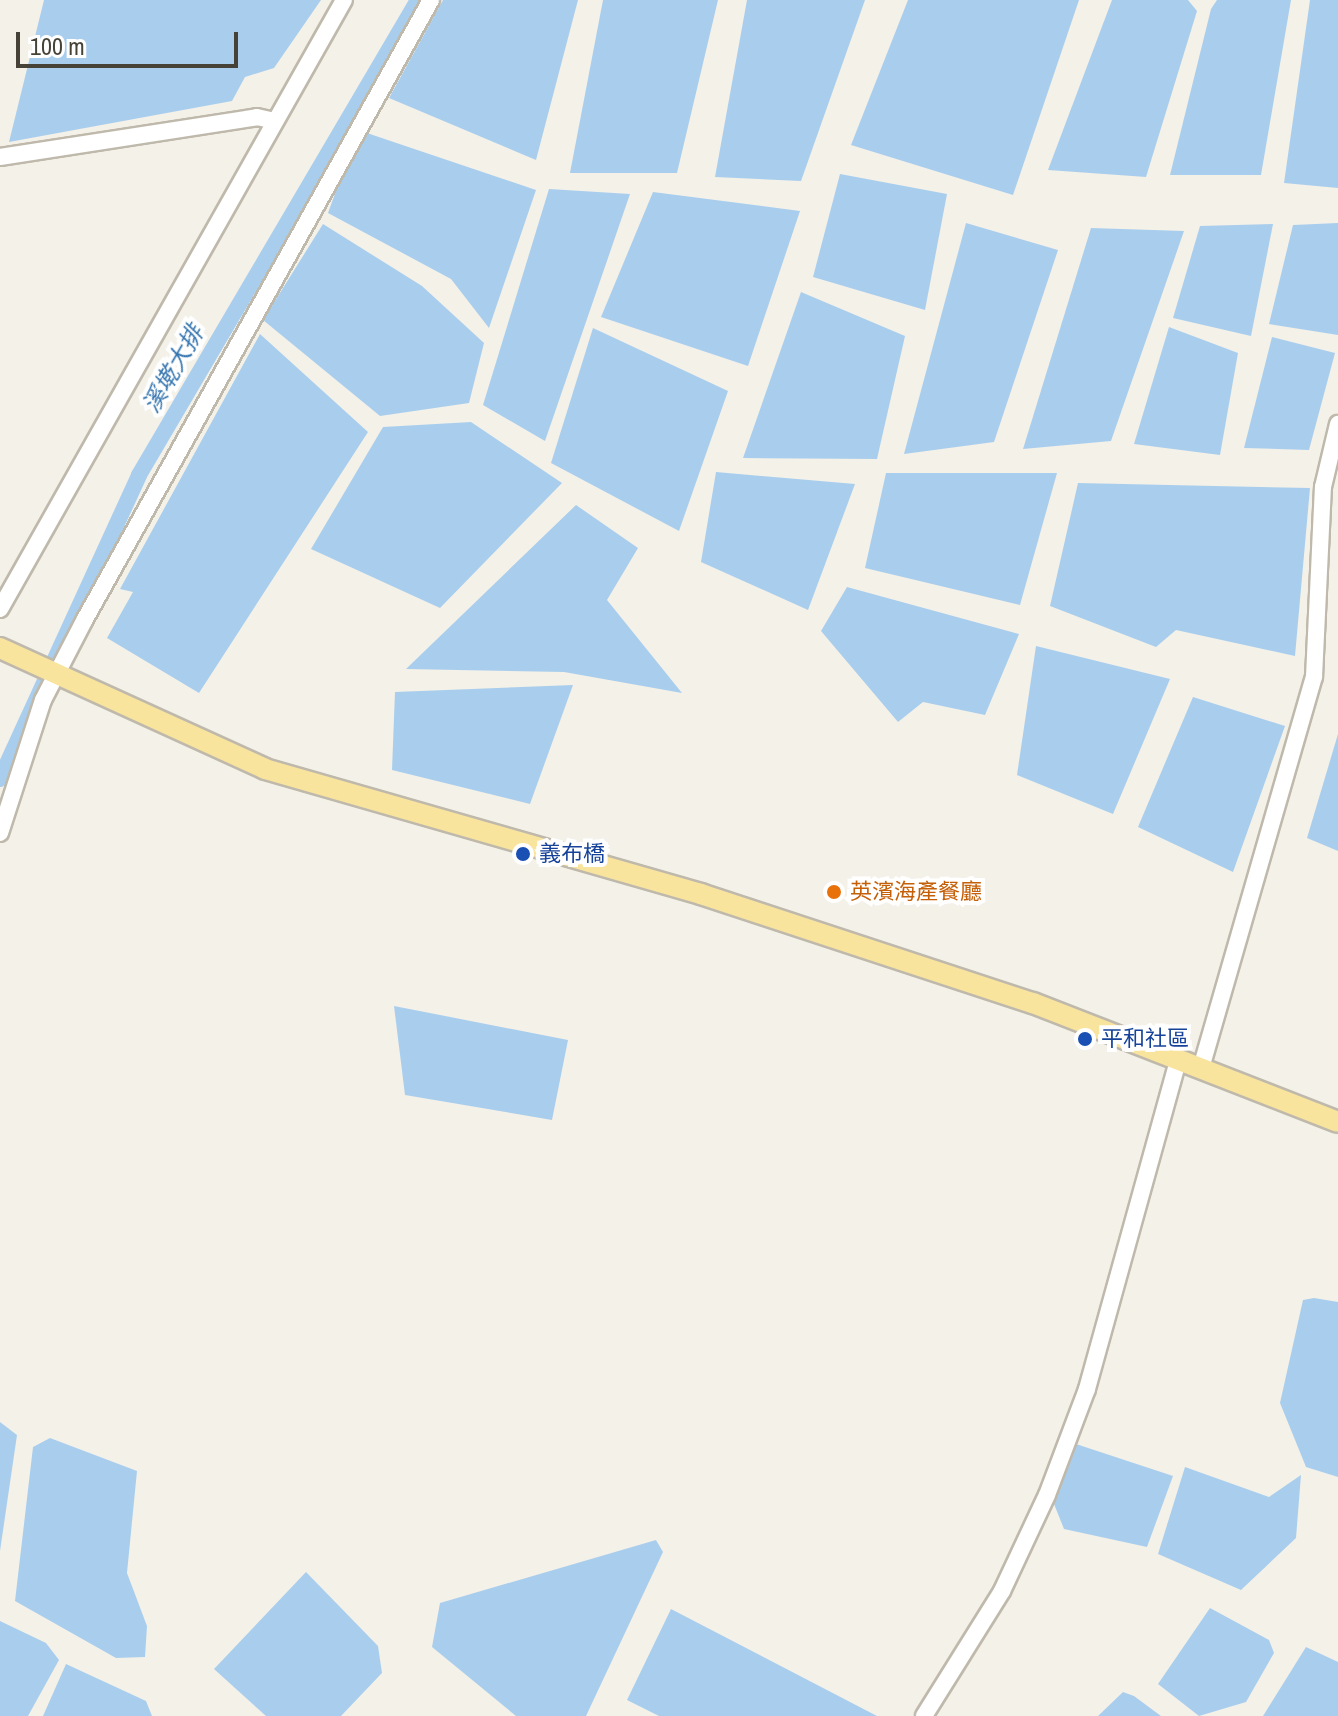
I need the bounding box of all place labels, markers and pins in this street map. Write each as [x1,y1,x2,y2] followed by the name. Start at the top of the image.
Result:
[539,841,605,867] place label: 義布橋
[514,845,532,863] marker: 義布橋
[850,879,982,905] place label: 英濱海產餐廳
[825,883,843,901] marker: 英濱海產餐廳
[1101,1026,1189,1052] place label: 平和社區
[1076,1030,1094,1048] marker: 平和社區

